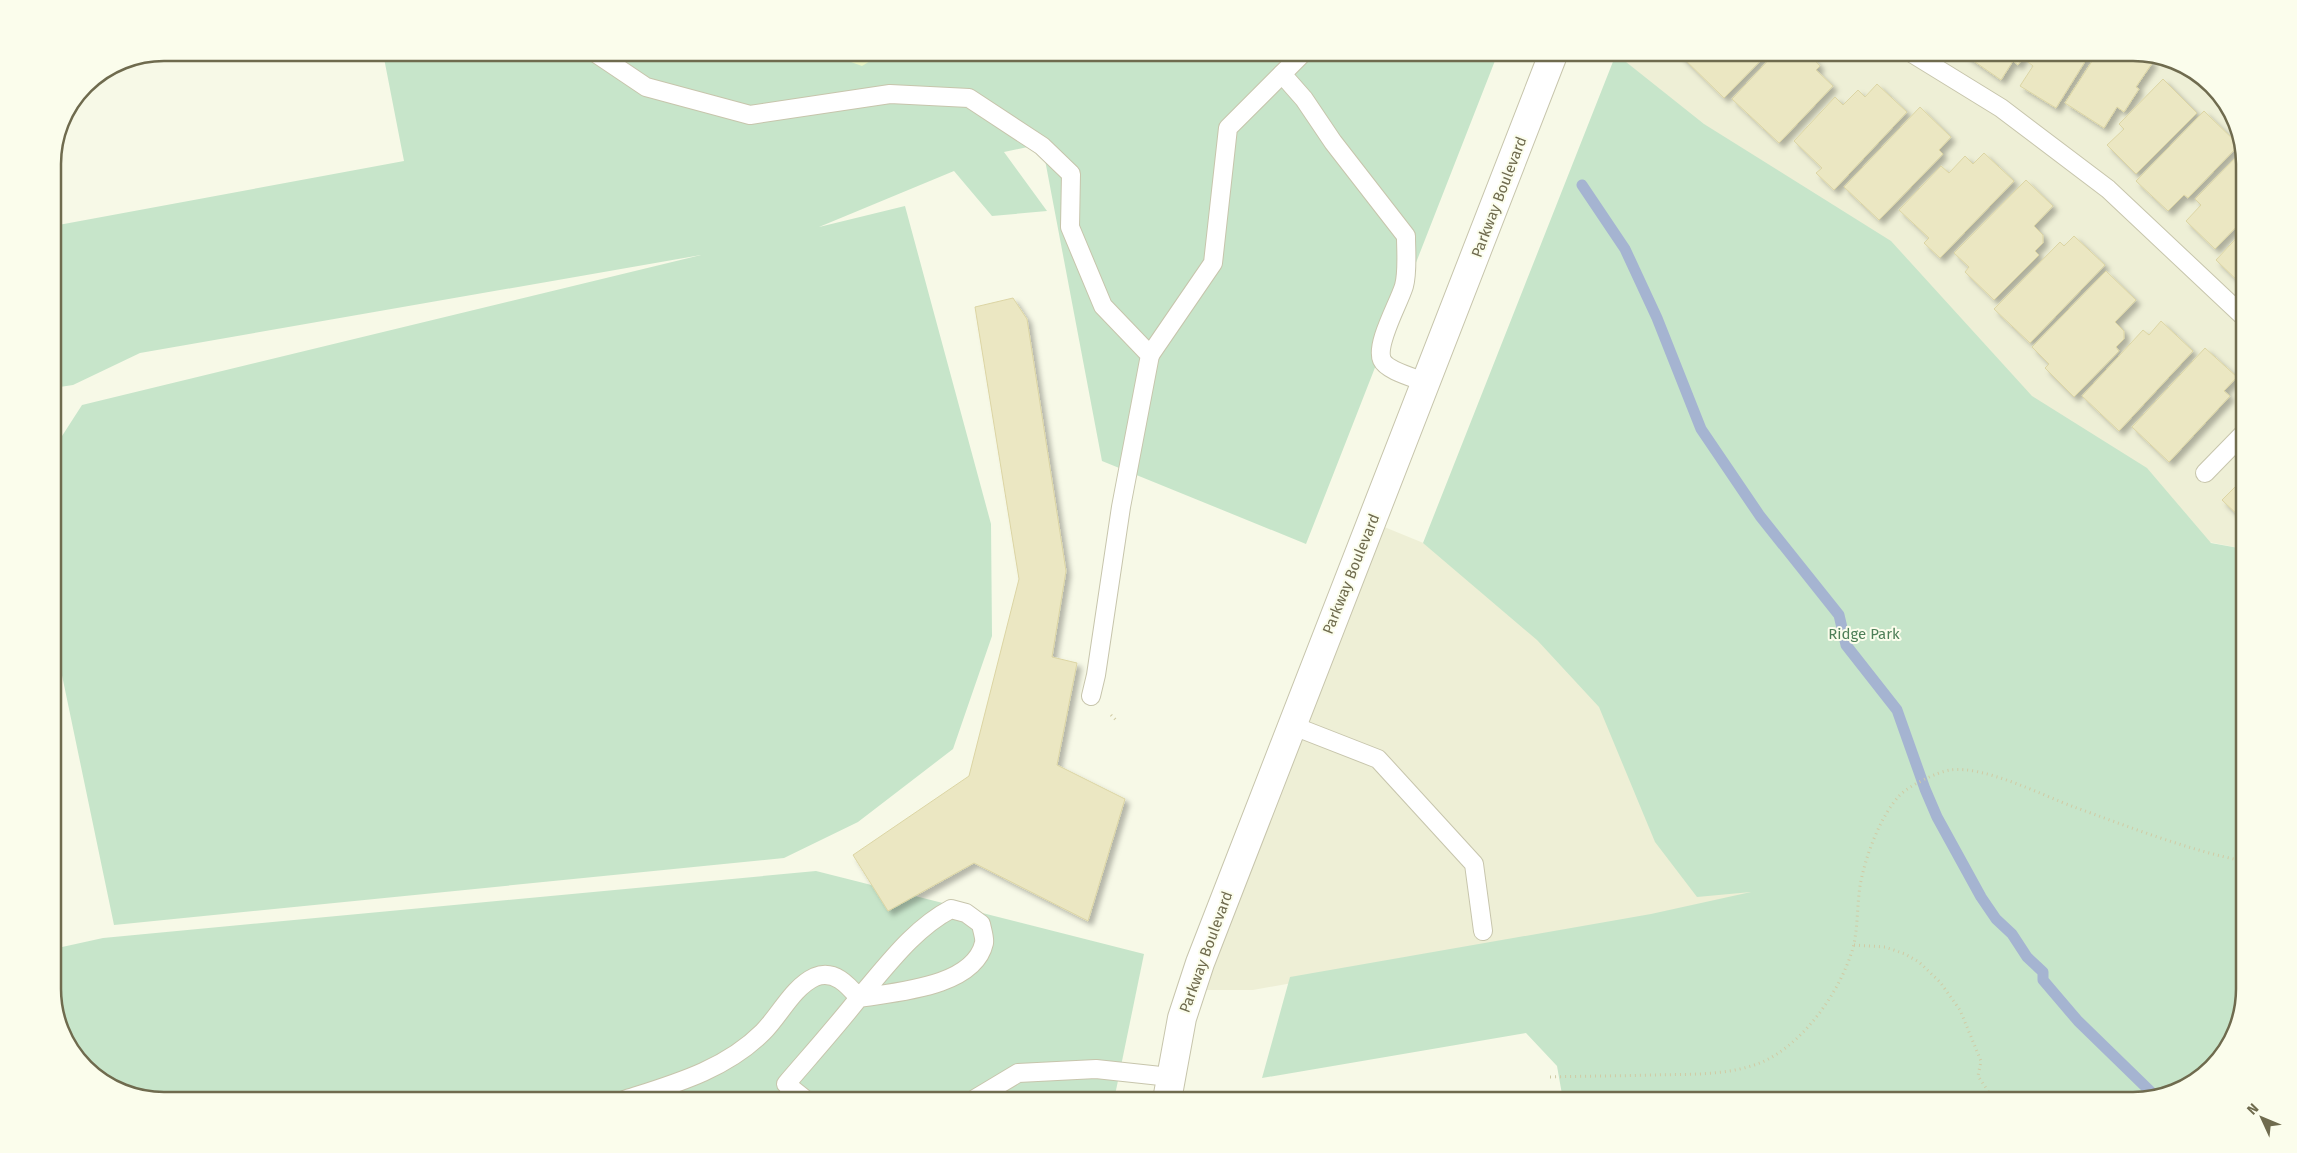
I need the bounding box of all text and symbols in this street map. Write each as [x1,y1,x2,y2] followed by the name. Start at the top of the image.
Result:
[1468,134,1530,260] street label: Parkway Boulevard
[1319,511,1383,637] street label: Parkway Boulevard
[1828,625,1900,643] park label: Ridge Park
[1176,889,1236,1015] street label: Parkway Boulevard
[2237,1093,2287,1143] north arrow
[2244,1100,2262,1119] text: N

